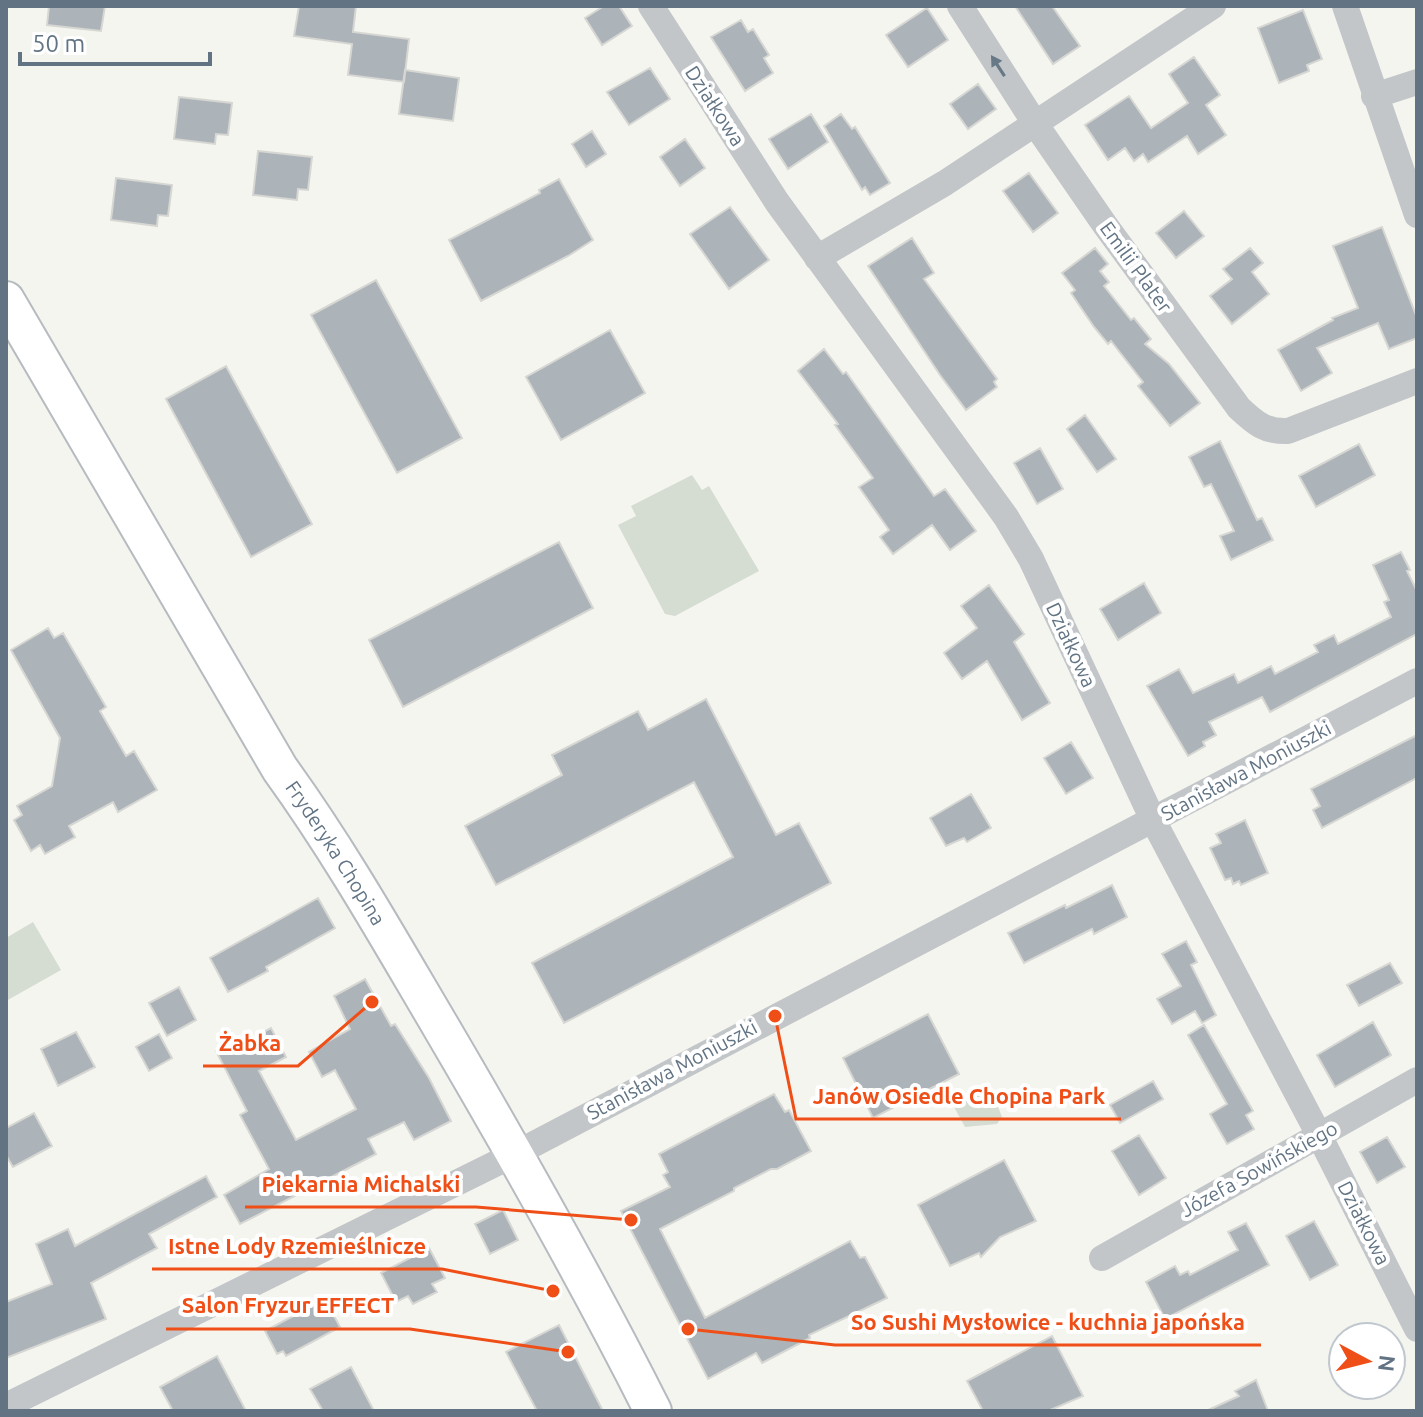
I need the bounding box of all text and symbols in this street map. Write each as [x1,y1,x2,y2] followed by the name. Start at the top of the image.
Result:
[20,16,210,66] scale bar
[32,30,85,57] text: 50 m
[991,55,1006,76] one-way arrow
[681,61,750,150] street label: Działkowa
[1096,217,1177,317] street label: Emilii Plater
[1042,599,1101,691] street label: Działkowa
[1157,716,1335,825] street label: Stanisława Moniuszki
[281,776,390,929] street label: Fryderyka Chopina
[583,1015,761,1124] street label: Stanisława Moniuszki
[203,1020,298,1066] callout: Żabka
[219,1030,281,1055] text: Żabka
[796,1073,1121,1119] callout: Janów Osiedle Chopina Park
[813,1083,1106,1108] text: Janów Osiedle Chopina Park
[1176,1116,1341,1221] street label: Józefa Sowińskiego
[245,1161,476,1207] callout: Piekarnia Michalski
[262,1171,460,1196] text: Piekarnia Michalski
[1334,1177,1395,1269] street label: Działkowa
[152,1223,442,1269] callout: Istne Lody Rzemieślnicze
[168,1233,426,1258] text: Istne Lody Rzemieślnicze
[166,1283,410,1329] callout: Salon Fryzur EFFECT
[182,1292,394,1317] text: Salon Fryzur EFFECT
[835,1299,1261,1345] callout: So Sushi Mysłowice - kuchnia japońska
[851,1309,1245,1334] text: So Sushi Mysłowice - kuchnia japońska
[1327,1321,1407,1401] north arrow
[1374,1354,1401,1373] text: N

